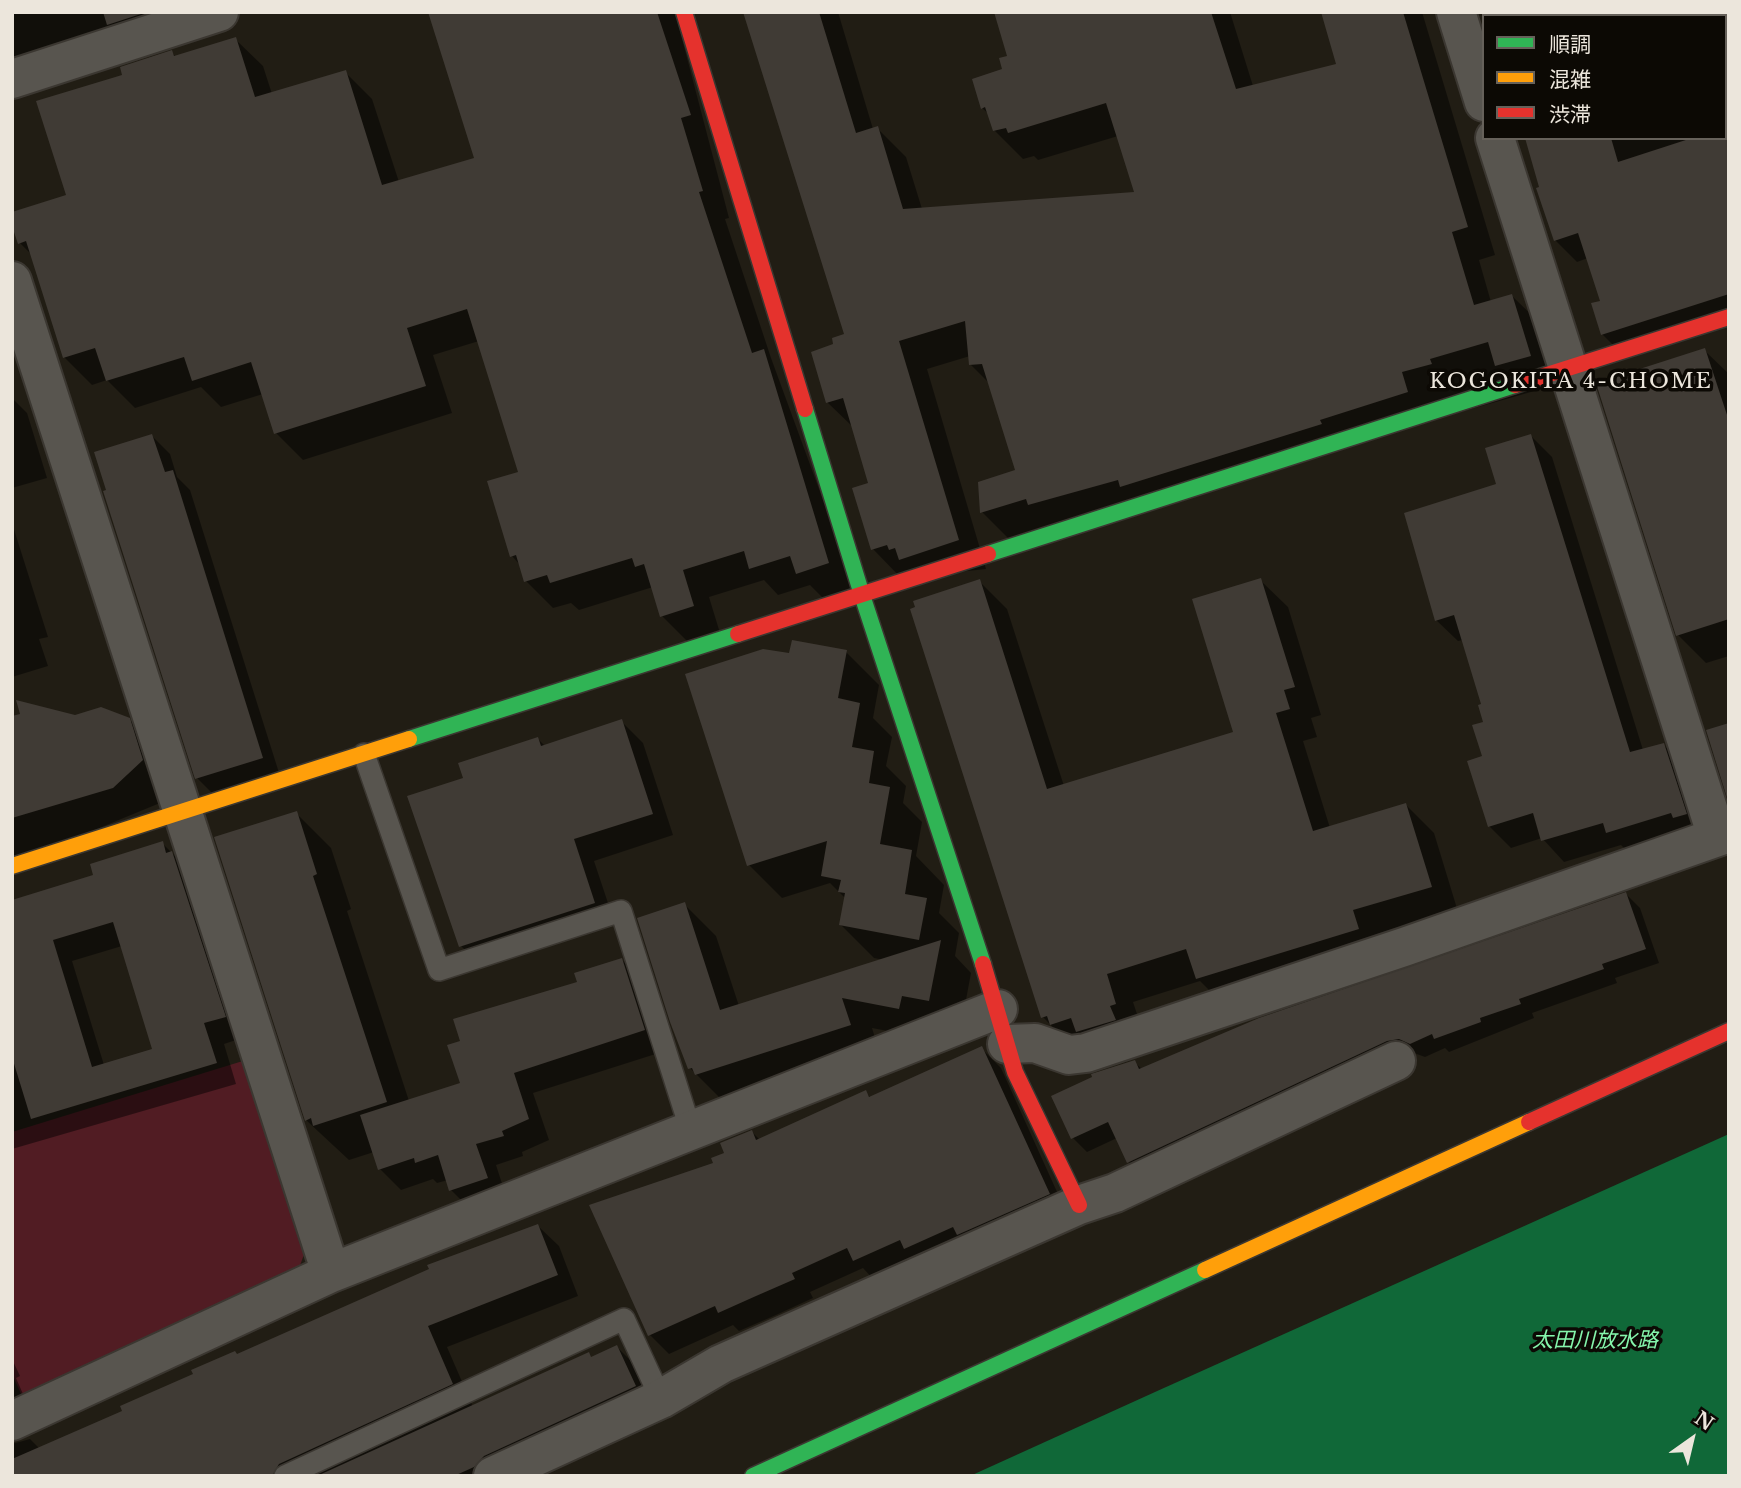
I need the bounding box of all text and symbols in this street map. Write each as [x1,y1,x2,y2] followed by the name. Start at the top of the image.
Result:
[1482,14,1727,140] legend
[1549,32,1591,58] text: 順調
[1549,67,1591,93] text: 混雑
[1549,102,1591,128] text: 渋滞
[1431,369,1711,395] district label: KOGOKITA 4-CHOME
[1532,1328,1658,1354] water label: 太田川放水路
[1657,1404,1727,1474] north arrow
[1690,1407,1718,1436] text: N

